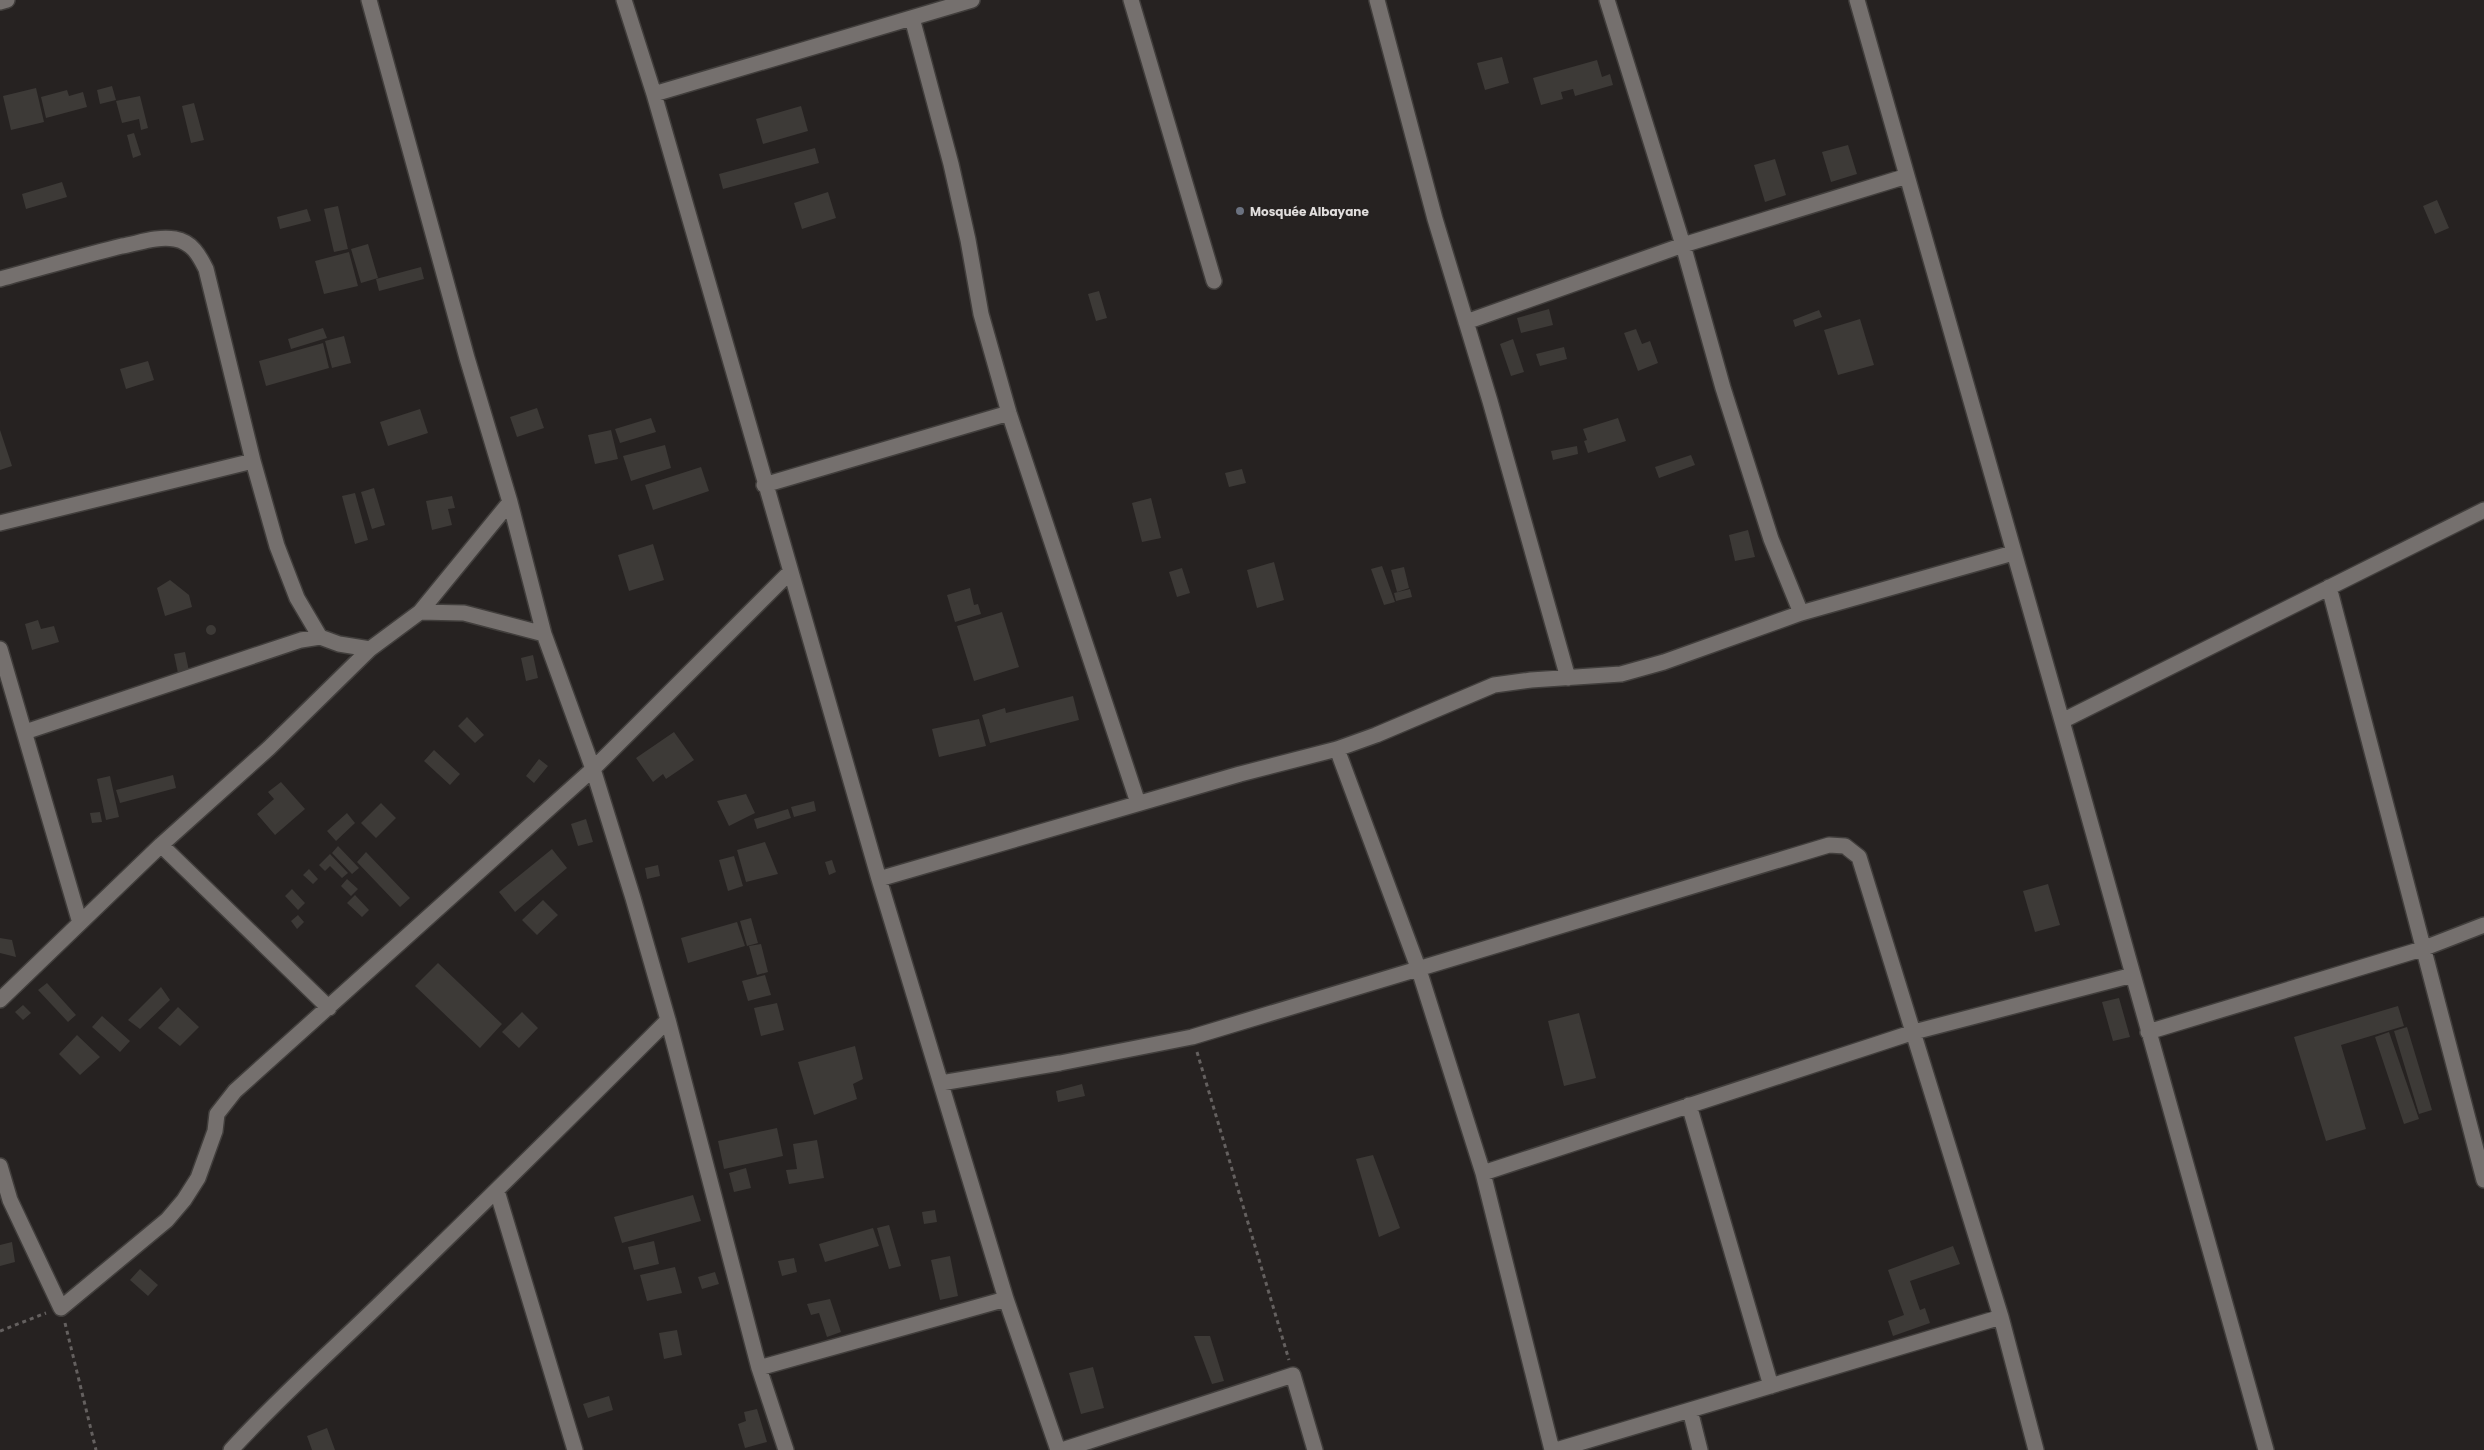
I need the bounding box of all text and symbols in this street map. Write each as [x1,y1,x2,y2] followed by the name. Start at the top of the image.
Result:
[1250,203,1369,220] place label: Mosquée Albayane
[1234,205,1246,217] marker: Mosquée Albayane

